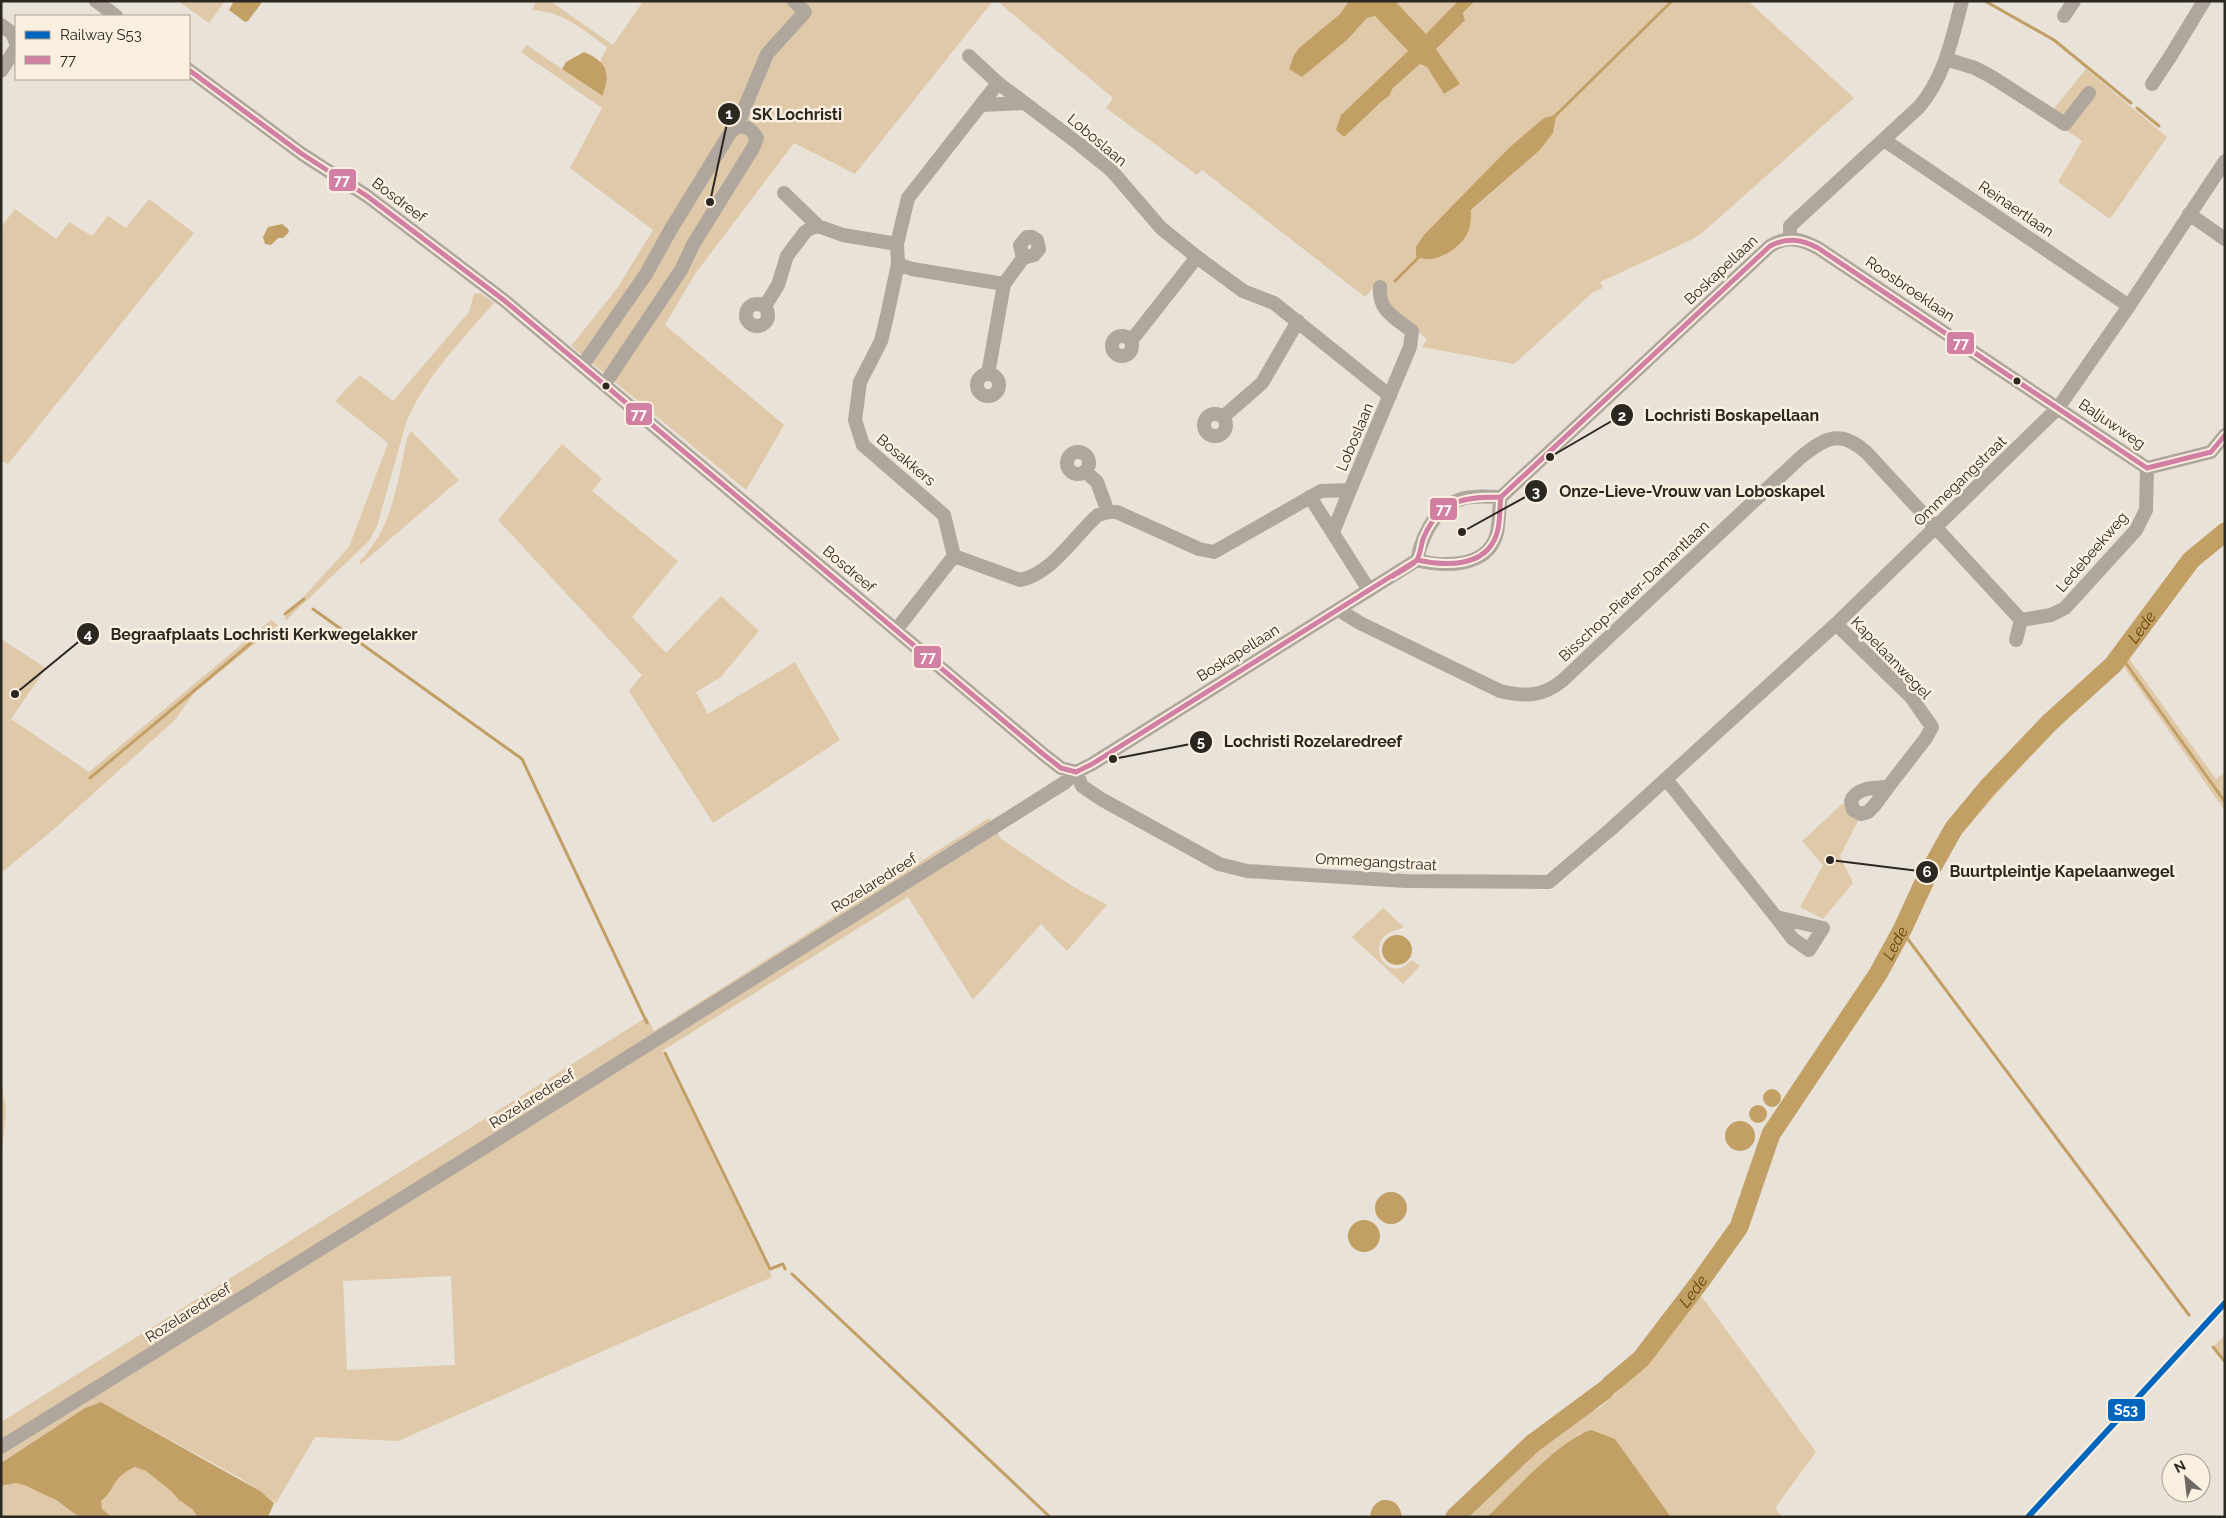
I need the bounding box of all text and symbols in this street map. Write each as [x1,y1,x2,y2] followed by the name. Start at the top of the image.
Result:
[15,15,190,80] legend
[60,26,142,44] text: Railway S53
[60,51,76,69] text: 77
[716,99,852,130] callout: SK Lochristi
[725,105,733,123] text: 1
[752,105,842,124] text: SK Lochristi
[1064,110,1130,170] street label: Loboslaan
[328,168,357,192] line badge: 77
[334,172,350,188] text: 77
[368,174,430,227] street label: Bosdreef
[1975,177,2057,241] street label: Reinaertlaan
[1681,232,1761,308] street label: Boskapellaan
[1862,253,1958,325] street label: Roosbroeklaan
[1946,331,1975,355] line badge: 77
[1953,335,1969,351] text: 77
[2012,376,2022,386] unlabelled marker
[601,381,611,391] unlabelled marker
[2075,395,2149,453] street label: Baljuwweg
[1333,400,1377,474] street label: Loboslaan
[1609,400,1829,431] callout: Lochristi Boskapellaan
[625,402,653,426] line badge: 77
[631,406,647,422] text: 77
[1645,406,1819,425] text: Lochristi Boskapellaan
[1618,407,1626,425] text: 2
[873,430,939,490] street label: Bosakkers
[1910,432,2010,530] street label: Ommegangstraat
[1523,476,1835,507] callout: Onze-Lieve-Vrouw van Loboskapel
[1559,482,1826,501] text: Onze-Lieve-Vrouw van Loboskapel
[1532,483,1540,501] text: 3
[1429,497,1458,521] line badge: 77
[1436,501,1452,517] text: 77
[2052,508,2132,596] street label: Ledebeekweg
[1555,517,1713,665] street label: Bisschop-Pieter-Damantlaan
[819,542,880,597] street label: Bosdreef
[2123,607,2160,647] water label: Lede
[1847,613,1936,704] street label: Kapelaanwegel
[75,619,427,650] callout: Begraafplaats Lochristi Kerkwegelakker
[1194,621,1282,685] street label: Boskapellaan
[84,625,93,643] text: 4
[110,625,418,644] text: Begraafplaats Lochristi Kerkwegelakker
[913,645,942,669] line badge: 77
[920,649,936,665] text: 77
[1189,726,1412,757] callout: Lochristi Rozelaredreef
[1224,732,1403,751] text: Lochristi Rozelaredreef
[1197,733,1205,751] text: 5
[828,849,921,916] street label: Rozelaredreef
[1315,850,1437,874] street label: Ommegangstraat
[1914,856,2184,887] callout: Buurtpleintje Kapelaanwegel
[1949,862,2176,881] text: Buurtpleintje Kapelaanwegel
[1922,863,1932,881] text: 6
[1878,923,1912,963] water label: Lede
[486,1065,579,1132] street label: Rozelaredreef
[1675,1271,1711,1311] water label: Lede
[142,1279,235,1346] street label: Rozelaredreef
[2107,1398,2146,1422] line badge: S53
[2114,1402,2138,1418] text: S53
[2161,1453,2211,1503] north arrow
[2171,1457,2188,1476] text: N

